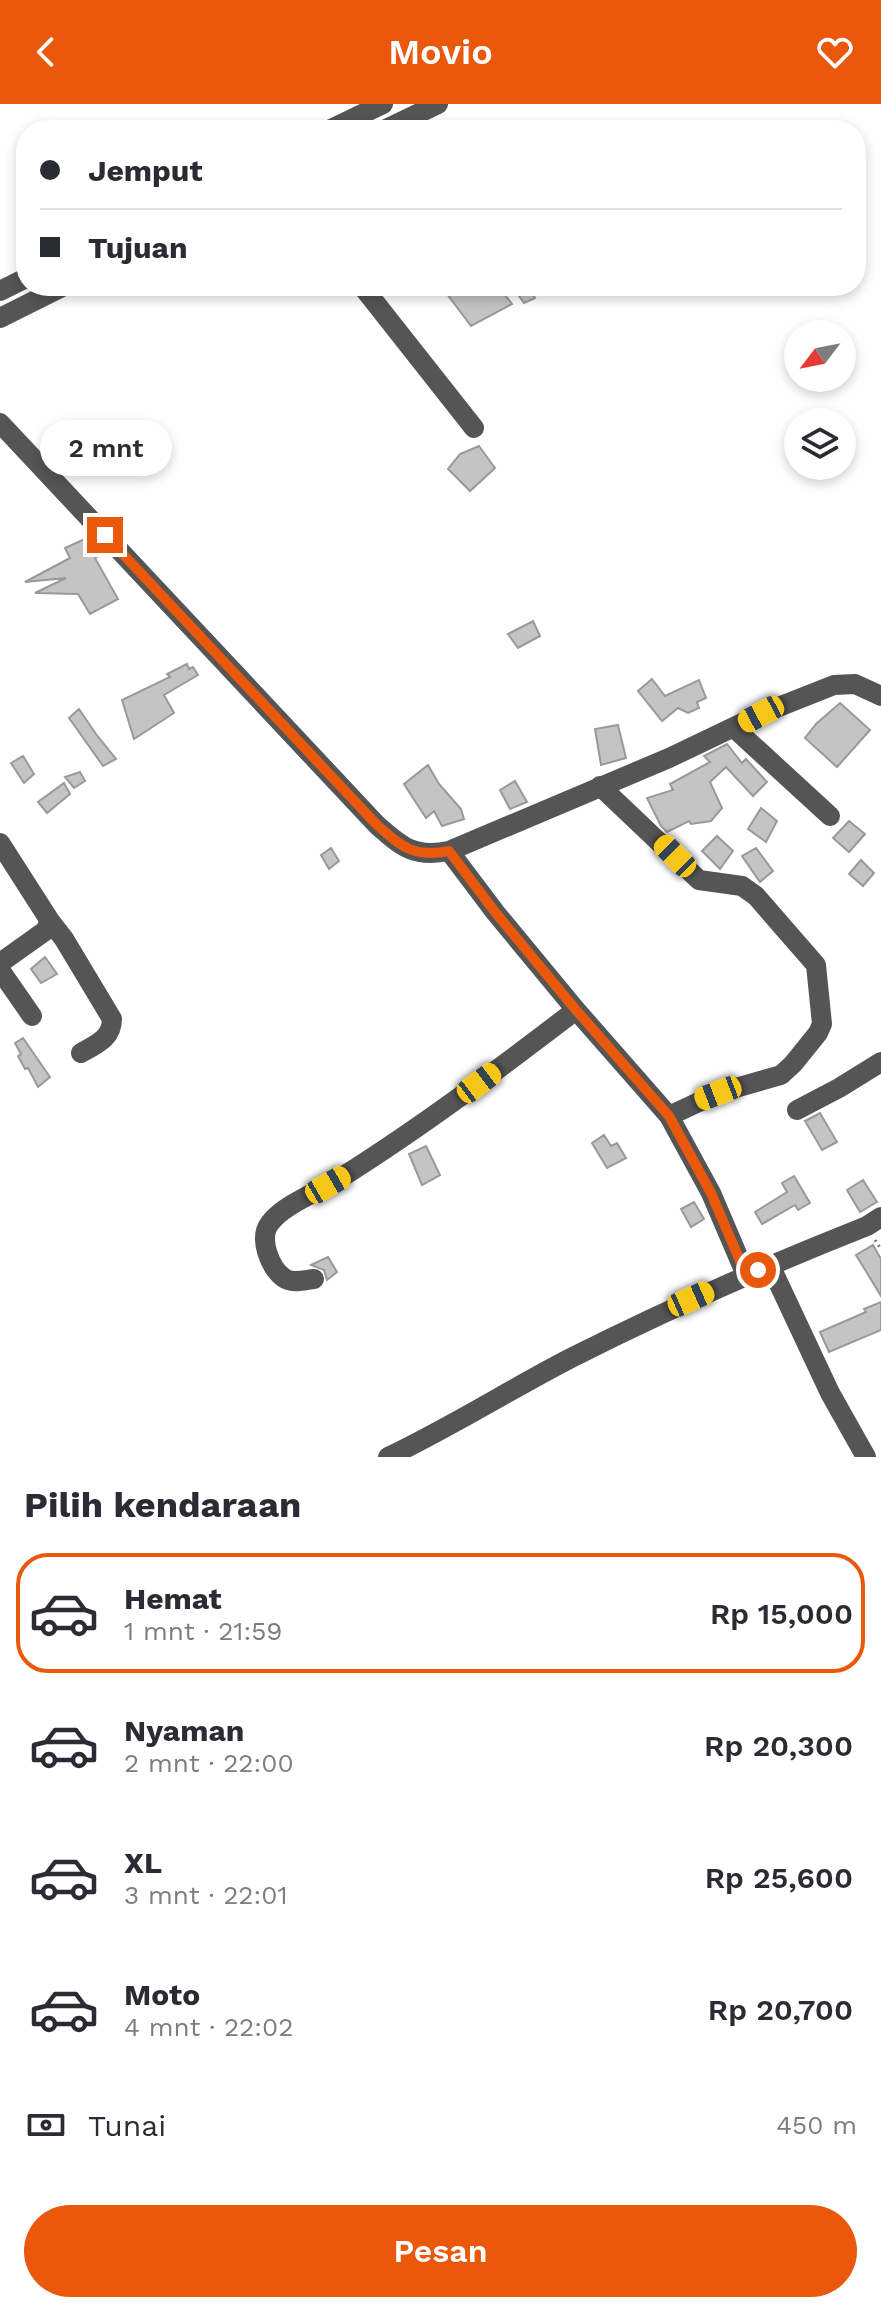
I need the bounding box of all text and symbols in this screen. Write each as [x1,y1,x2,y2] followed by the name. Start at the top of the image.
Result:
[24,30,68,74] icon: back
[813,30,857,74] icon: heart
[388,31,493,73] text: Movio
[88,153,203,188] text: Jemput
[88,230,188,265] text: Tujuan
[784,320,856,392] north arrow
[784,320,856,480] map controls
[784,408,856,480] button: layers
[39,419,171,475] callout: 2 mnt
[68,433,144,463] text: 2 mnt
[87,517,123,553] route end
[734,692,788,736] car
[650,831,700,881] car
[453,1059,505,1107] car
[691,1073,745,1113] car
[301,1163,355,1207] car
[740,1252,776,1288] route start
[664,1278,718,1320] car
[24,1484,301,1526] text: Pilih kendaraan
[28,1577,100,1649] icon: car
[124,1581,222,1616] text: Hemat
[710,1596,853,1631] text: Rp 15,000
[124,1616,282,1646] text: 1 mnt · 21:59
[28,1709,100,1781] icon: car
[124,1713,244,1748] text: Nyaman
[704,1728,853,1763] text: Rp 20,300
[124,1748,294,1778] text: 2 mnt · 22:00
[28,1841,100,1913] icon: car
[124,1845,162,1880] text: XL
[705,1860,853,1895] text: Rp 25,600
[124,1880,288,1910] text: 3 mnt · 22:01
[28,1973,100,2045] icon: car
[124,1977,200,2012] text: Moto
[708,1992,853,2027] text: Rp 20,700
[124,2012,293,2042] text: 4 mnt · 22:02
[24,2103,68,2147] icon: cash
[88,2108,166,2143] text: Tunai
[776,2110,857,2140] text: 450 m
[24,2205,857,2297] button: Pesan

